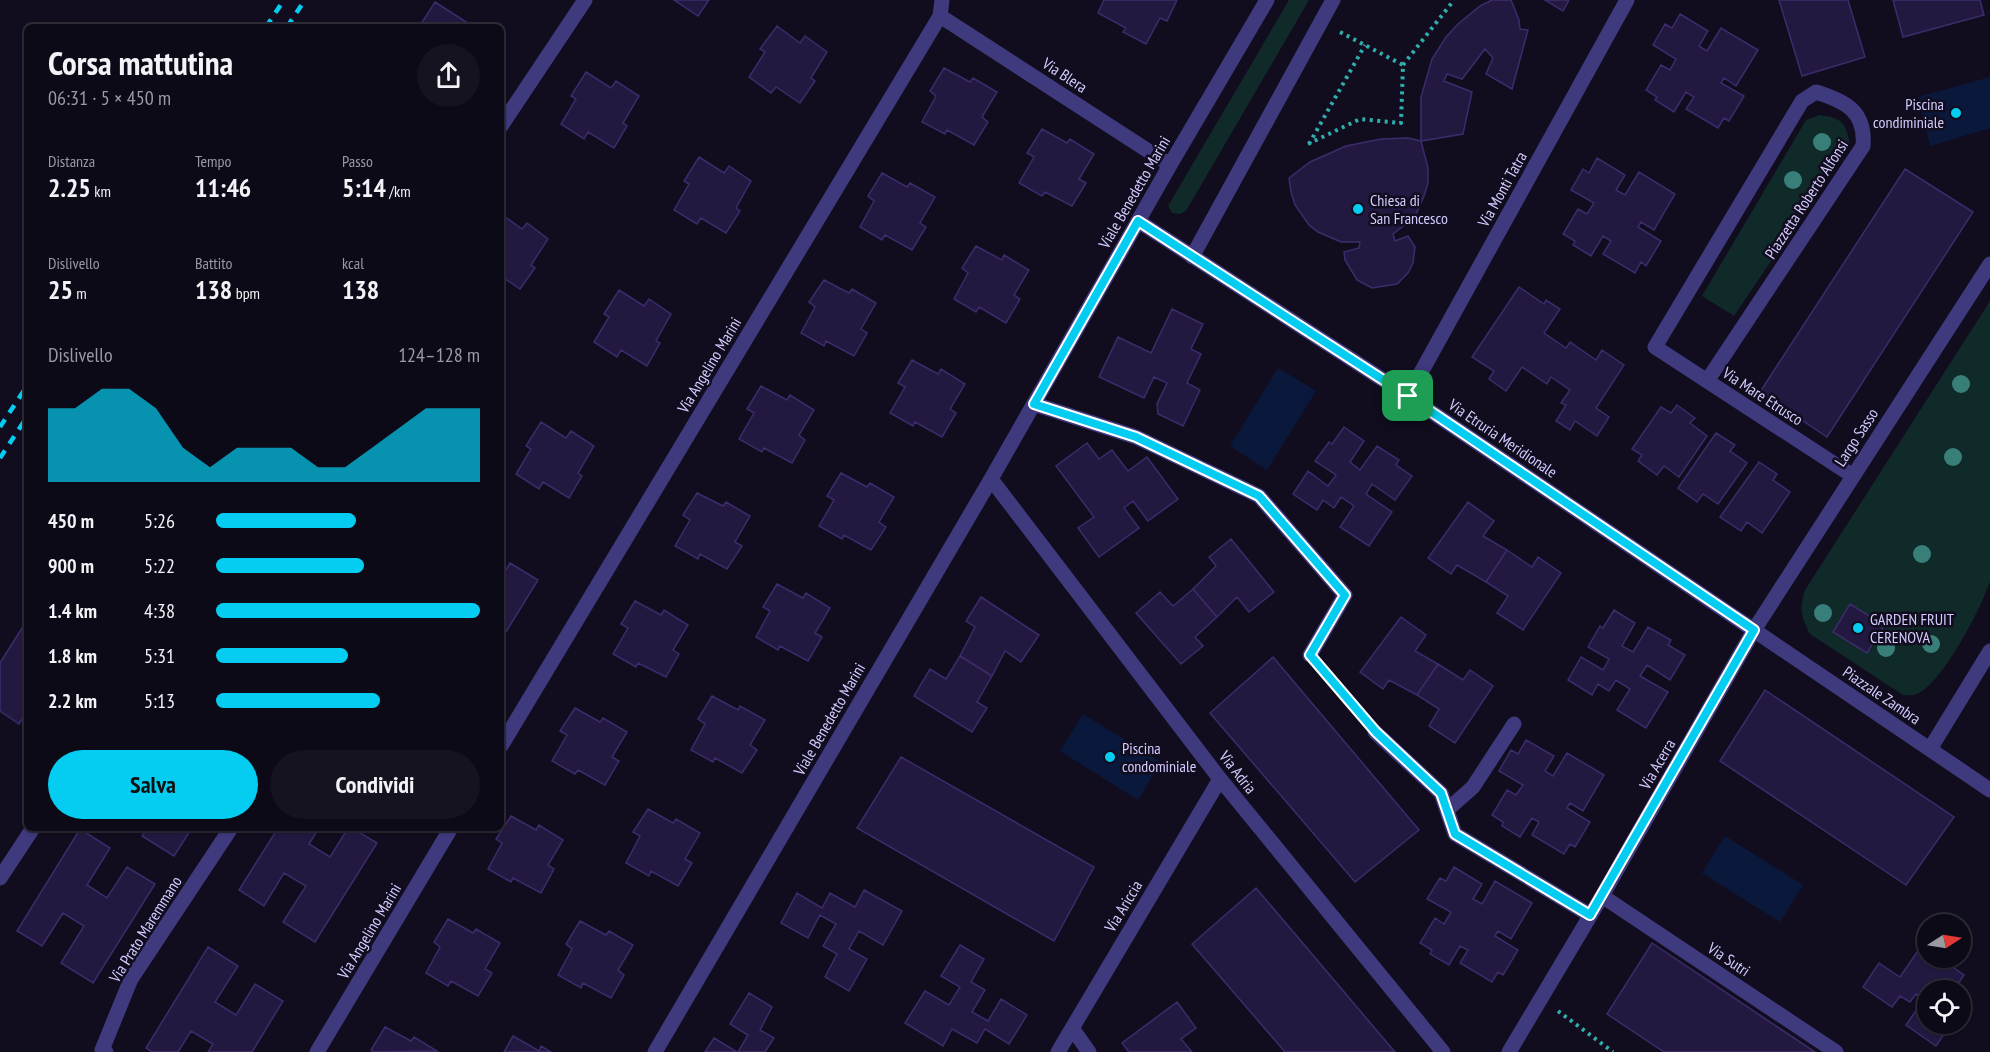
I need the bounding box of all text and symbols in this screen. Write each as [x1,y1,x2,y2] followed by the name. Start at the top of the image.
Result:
[48,41,233,84] text: Corsa mattutina
[417,44,480,107] button: share
[1038,53,1091,97] street label: Via Blera
[48,85,171,111] text: 06:31 · 5 × 450 m
[1873,94,1944,132] place label: Piscina condiminiale
[1949,106,1963,120] marker: Piscina condiminiale
[1093,132,1174,253] street label: Viale Benedetto Marini
[1760,136,1852,262] street label: Piazzetta Roberto Alfonsi
[1473,148,1531,231] street label: Via Monti Tatra
[48,151,95,171] text: Distanza
[195,151,231,171] text: Tempo
[342,151,373,171] text: Passo
[48,171,91,204] text: 2.25
[195,171,251,204] text: 11:46
[342,171,386,204] text: 5:14
[91,181,111,201] text: km
[386,181,411,201] text: /km
[1370,190,1448,228] place label: Chiesa di San Francesco
[1351,202,1365,216] marker: Chiesa di San Francesco
[48,253,100,273] text: Dislivello
[195,253,232,273] text: Battito
[342,253,364,273] text: kcal
[48,273,73,306] text: 25
[195,273,232,306] text: 138
[342,273,379,306] text: 138
[73,283,87,303] text: m
[232,283,260,303] text: bpm
[672,314,745,417] street label: Via Angelino Marini
[48,342,113,368] text: Dislivello
[398,342,480,368] text: 124–128 m
[1718,362,1807,429] street label: Via Mare Etrusco
[1382,370,1433,421] pin
[1391,379,1424,412] icon: arrive
[1444,394,1561,482] street label: Via Etruria Meridionale
[1830,404,1882,470] street label: Largo Sasso
[48,508,94,534] text: 450 m
[144,508,175,534] text: 5:26
[48,553,94,579] text: 900 m
[144,553,175,579] text: 5:22
[48,598,97,624] text: 1.4 km
[144,598,175,624] text: 4:38
[1870,609,1954,647] place label: GARDEN FRUIT CERENOVA
[1851,621,1865,635] marker: GARDEN FRUIT CERENOVA
[48,643,97,669] text: 1.8 km
[144,643,175,669] text: 5:31
[788,659,869,780] street label: Viale Benedetto Marini
[1839,662,1925,728] street label: Piazzale Zambra
[48,688,97,714] text: 2.2 km
[144,688,175,714] text: 5:13
[1634,735,1679,794] street label: Via Acerra
[1122,738,1196,776] place label: Piscina condominiale
[1214,746,1261,797] street label: Via Adria
[48,750,258,819] button: Salva
[270,750,480,819] button: Condividi
[1103,750,1117,764] marker: Piscina condominiale
[104,872,186,987] street label: Via Prato Maremmano
[1099,877,1146,936] street label: Via Ariccia
[332,880,405,983] street label: Via Angelino Marini
[1917,914,1971,968] north arrow
[1917,914,1971,1034] map controls
[1703,937,1754,980] street label: Via Sutri
[1917,980,1971,1034] button: locate

